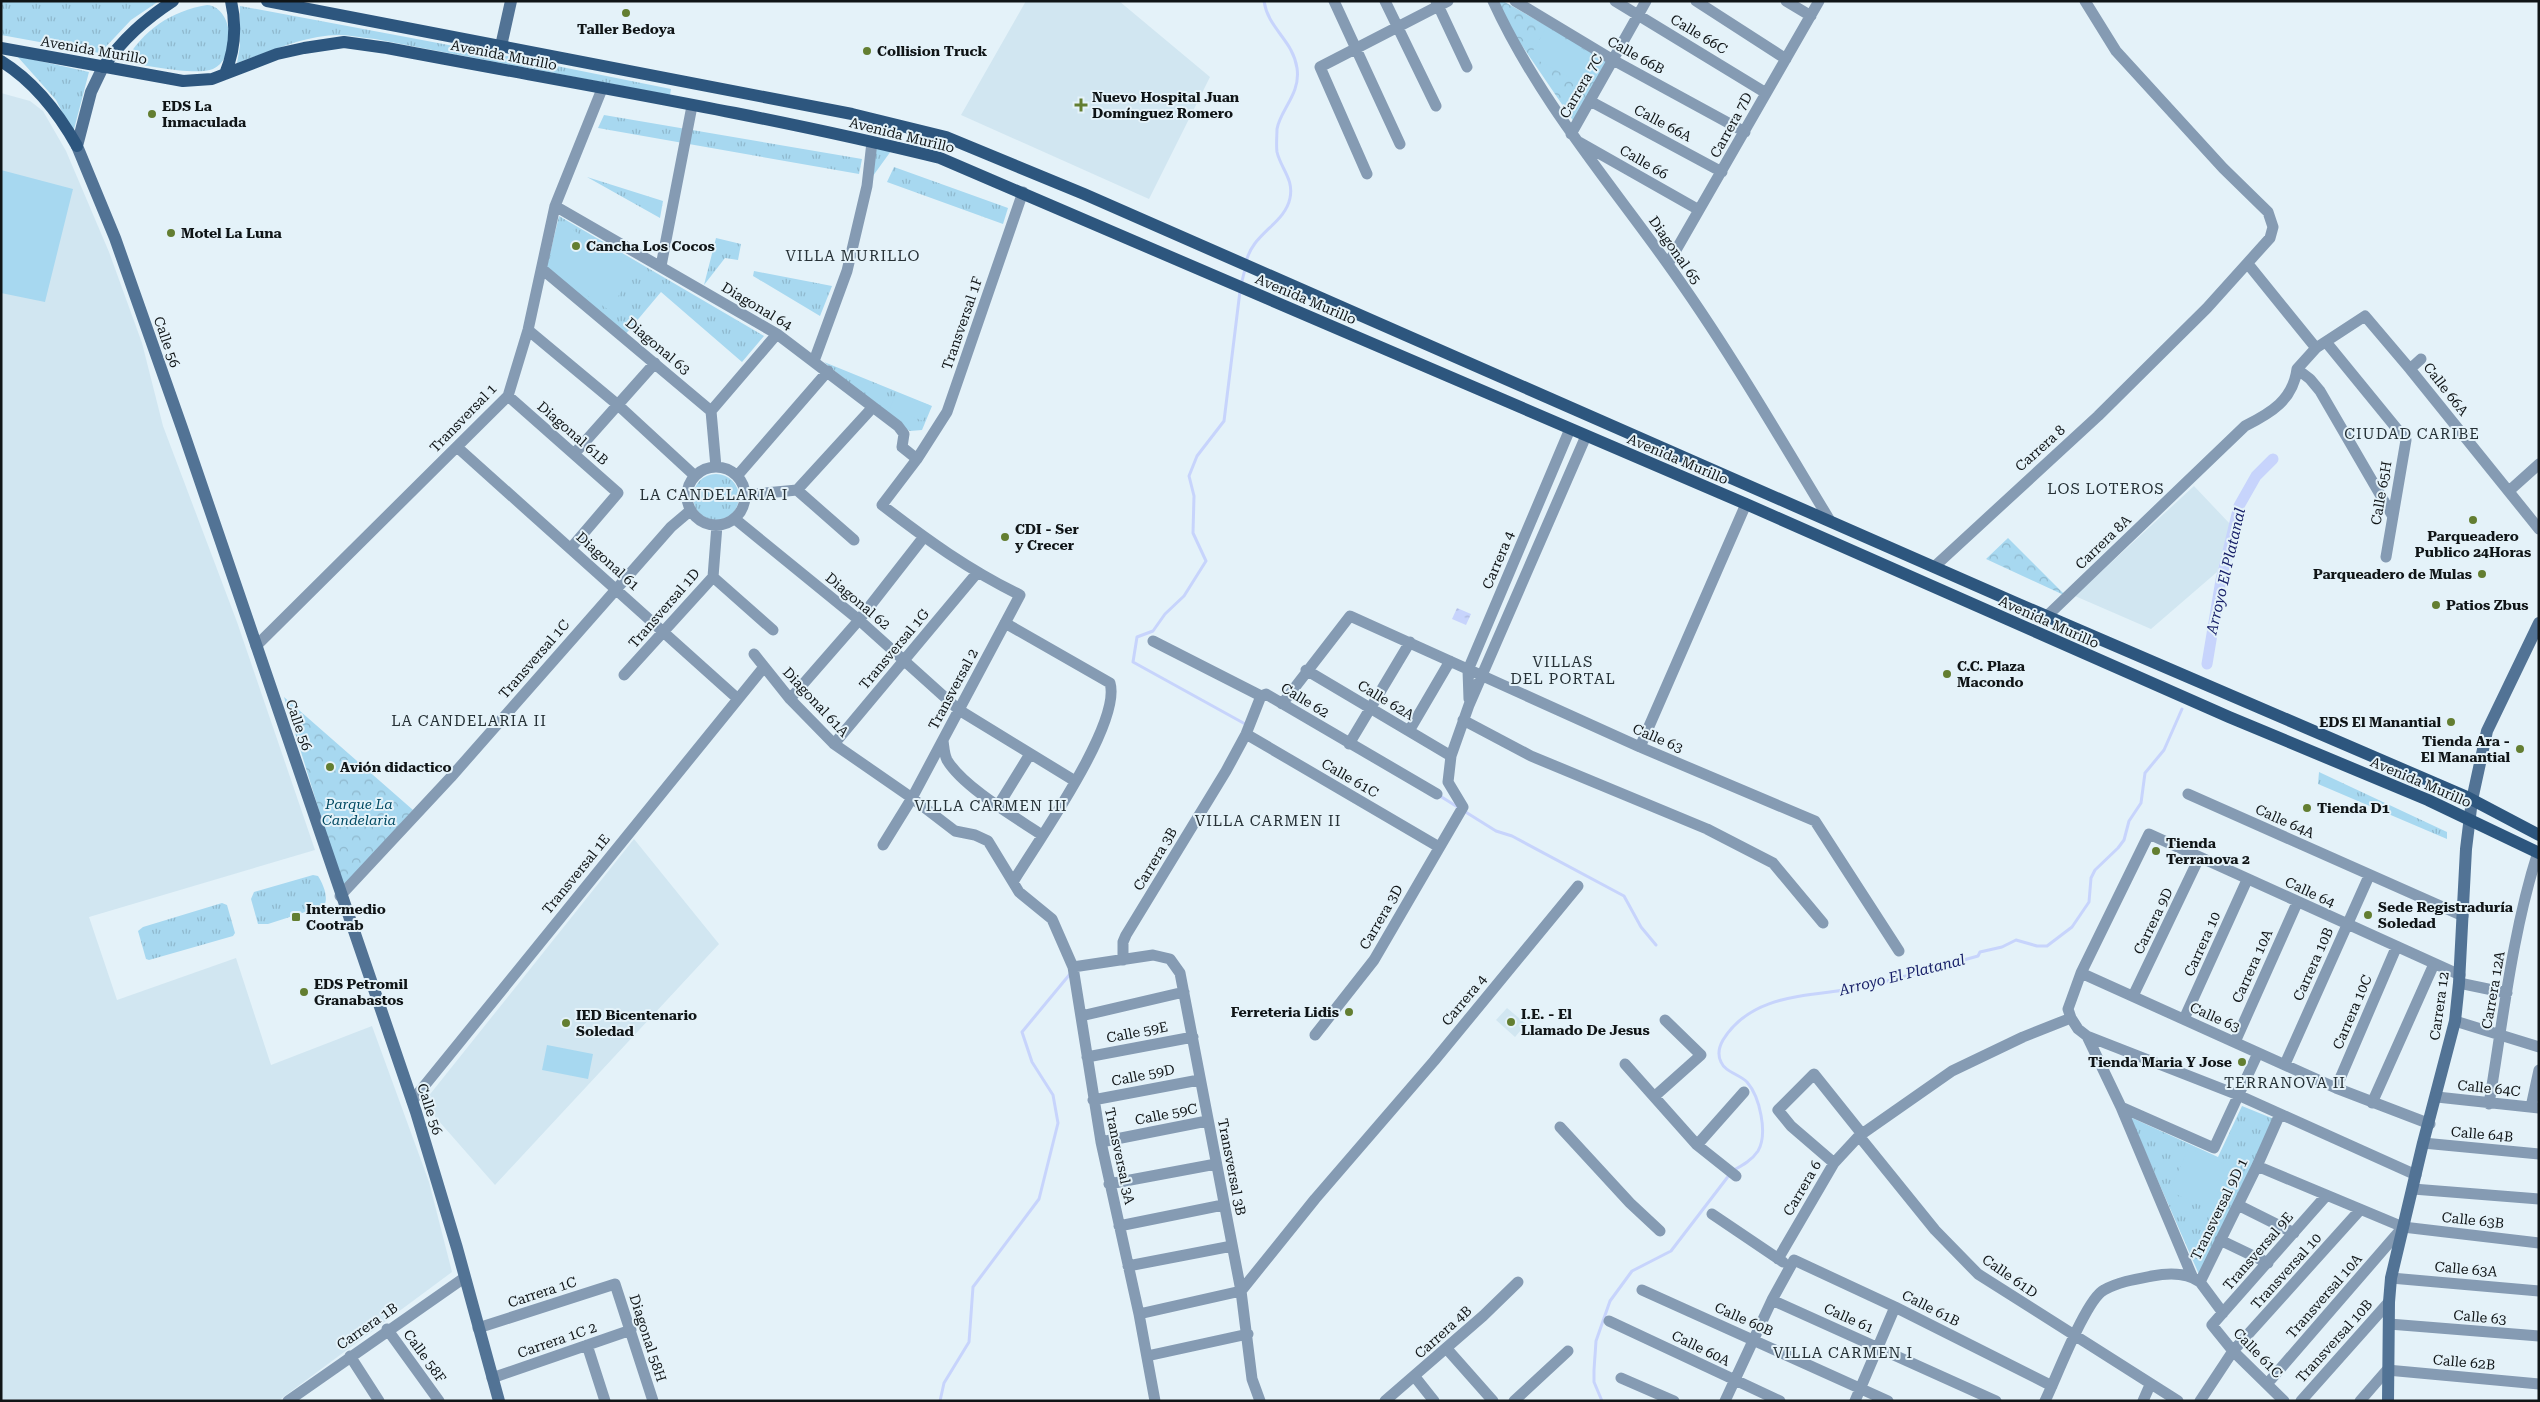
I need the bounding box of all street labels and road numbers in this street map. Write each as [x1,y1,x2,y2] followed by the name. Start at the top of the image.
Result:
[1668,11,1730,57] street label: Calle 66C
[39,33,149,67] street label: Avenida Murillo
[1605,33,1667,77] street label: Calle 66B
[449,37,559,73] street label: Avenida Murillo
[1556,51,1606,121] street label: Carrera 7C
[1707,89,1756,160] street label: Carrera 7D
[1631,101,1695,145] street label: Calle 66A
[848,114,956,156] street label: Avenida Murillo
[1617,142,1671,182] street label: Calle 66
[1646,213,1704,287] street label: Diagonal 65
[1253,271,1359,327] street label: Avenida Murillo
[939,274,985,372] street label: Transversal 1F
[719,279,795,333] street label: Diagonal 64
[151,314,183,370] street label: Calle 56
[623,314,694,378] street label: Diagonal 63
[2420,359,2472,419] street label: Calle 66A
[426,380,500,456] street label: Transversal 1
[534,398,612,468] street label: Diagonal 61B
[2012,421,2068,474] street label: Carrera 8
[1625,431,1731,487] street label: Avenida Murillo
[2367,459,2395,526] street label: Calle 65H
[2072,511,2134,572] street label: Carrera 8A
[573,529,643,594] street label: Diagonal 61
[1479,529,1517,591] street label: Carrera 4
[625,565,703,651] street label: Transversal 1D
[823,569,894,633] street label: Diagonal 62
[1996,593,2102,651] street label: Avenida Murillo
[856,605,932,692] street label: Transversal 1G
[495,616,573,702] street label: Transversal 1C
[925,646,981,732] street label: Transversal 2
[780,664,852,740] street label: Diagonal 61A
[1355,677,1417,723] street label: Calle 62A
[1278,679,1332,721] street label: Calle 62
[283,697,315,753] street label: Calle 56
[1630,720,1686,756] street label: Calle 63
[2368,754,2474,810] street label: Avenida Murillo
[1319,755,1381,801] street label: Calle 61C
[2253,801,2317,841] street label: Calle 64A
[1130,825,1180,893] street label: Carrera 3B
[539,831,613,917] street label: Transversal 1E
[2283,874,2338,911] street label: Calle 64
[1356,882,1406,952] street label: Carrera 3D
[2130,885,2176,957] street label: Carrera 9D
[2181,909,2223,979] street label: Carrera 10
[2290,925,2336,1003] street label: Carrera 10B
[2229,927,2275,1005] street label: Carrera 10A
[2478,950,2508,1030] street label: Carrera 12A
[1438,971,1490,1029] street label: Carrera 4
[2426,971,2452,1041] street label: Carrera 12
[2329,972,2375,1052] street label: Carrera 10C
[2187,999,2243,1035] street label: Calle 63
[1105,1018,1169,1046] street label: Calle 59E
[1110,1061,1176,1089] street label: Calle 59D
[2457,1077,2521,1099] street label: Calle 64C
[414,1081,446,1137] street label: Calle 56
[1133,1100,1199,1128] street label: Calle 59C
[1102,1106,1138,1206] street label: Transversal 3A
[1215,1117,1249,1217] street label: Transversal 3B
[2450,1123,2514,1145] street label: Calle 64B
[2187,1155,2251,1263] street label: Transversal 9D 1
[1780,1157,1824,1219] street label: Carrera 6
[2220,1209,2296,1293] street label: Transversal 9E
[2441,1209,2505,1231] street label: Calle 63B
[2248,1230,2324,1312] street label: Transversal 10
[2283,1250,2365,1342] street label: Transversal 10A
[1979,1251,2041,1301] street label: Calle 61D
[2434,1258,2498,1280] street label: Calle 63A
[506,1273,578,1311] street label: Carrera 1C
[1899,1287,1963,1329] street label: Calle 61B
[626,1292,670,1384] street label: Diagonal 58H
[2292,1296,2376,1386] street label: Transversal 10B
[333,1299,401,1353] street label: Carrera 1B
[1712,1299,1776,1339] street label: Calle 60B
[1821,1300,1877,1336] street label: Calle 61
[1411,1302,1475,1362] street label: Carrera 4B
[2453,1307,2507,1327] street label: Calle 63
[515,1319,599,1361] street label: Carrera 1C 2
[2230,1325,2286,1381] street label: Calle 61C
[400,1326,450,1386] street label: Calle 58F
[1669,1327,1733,1369] street label: Calle 60A
[2432,1351,2496,1373] street label: Calle 62B

